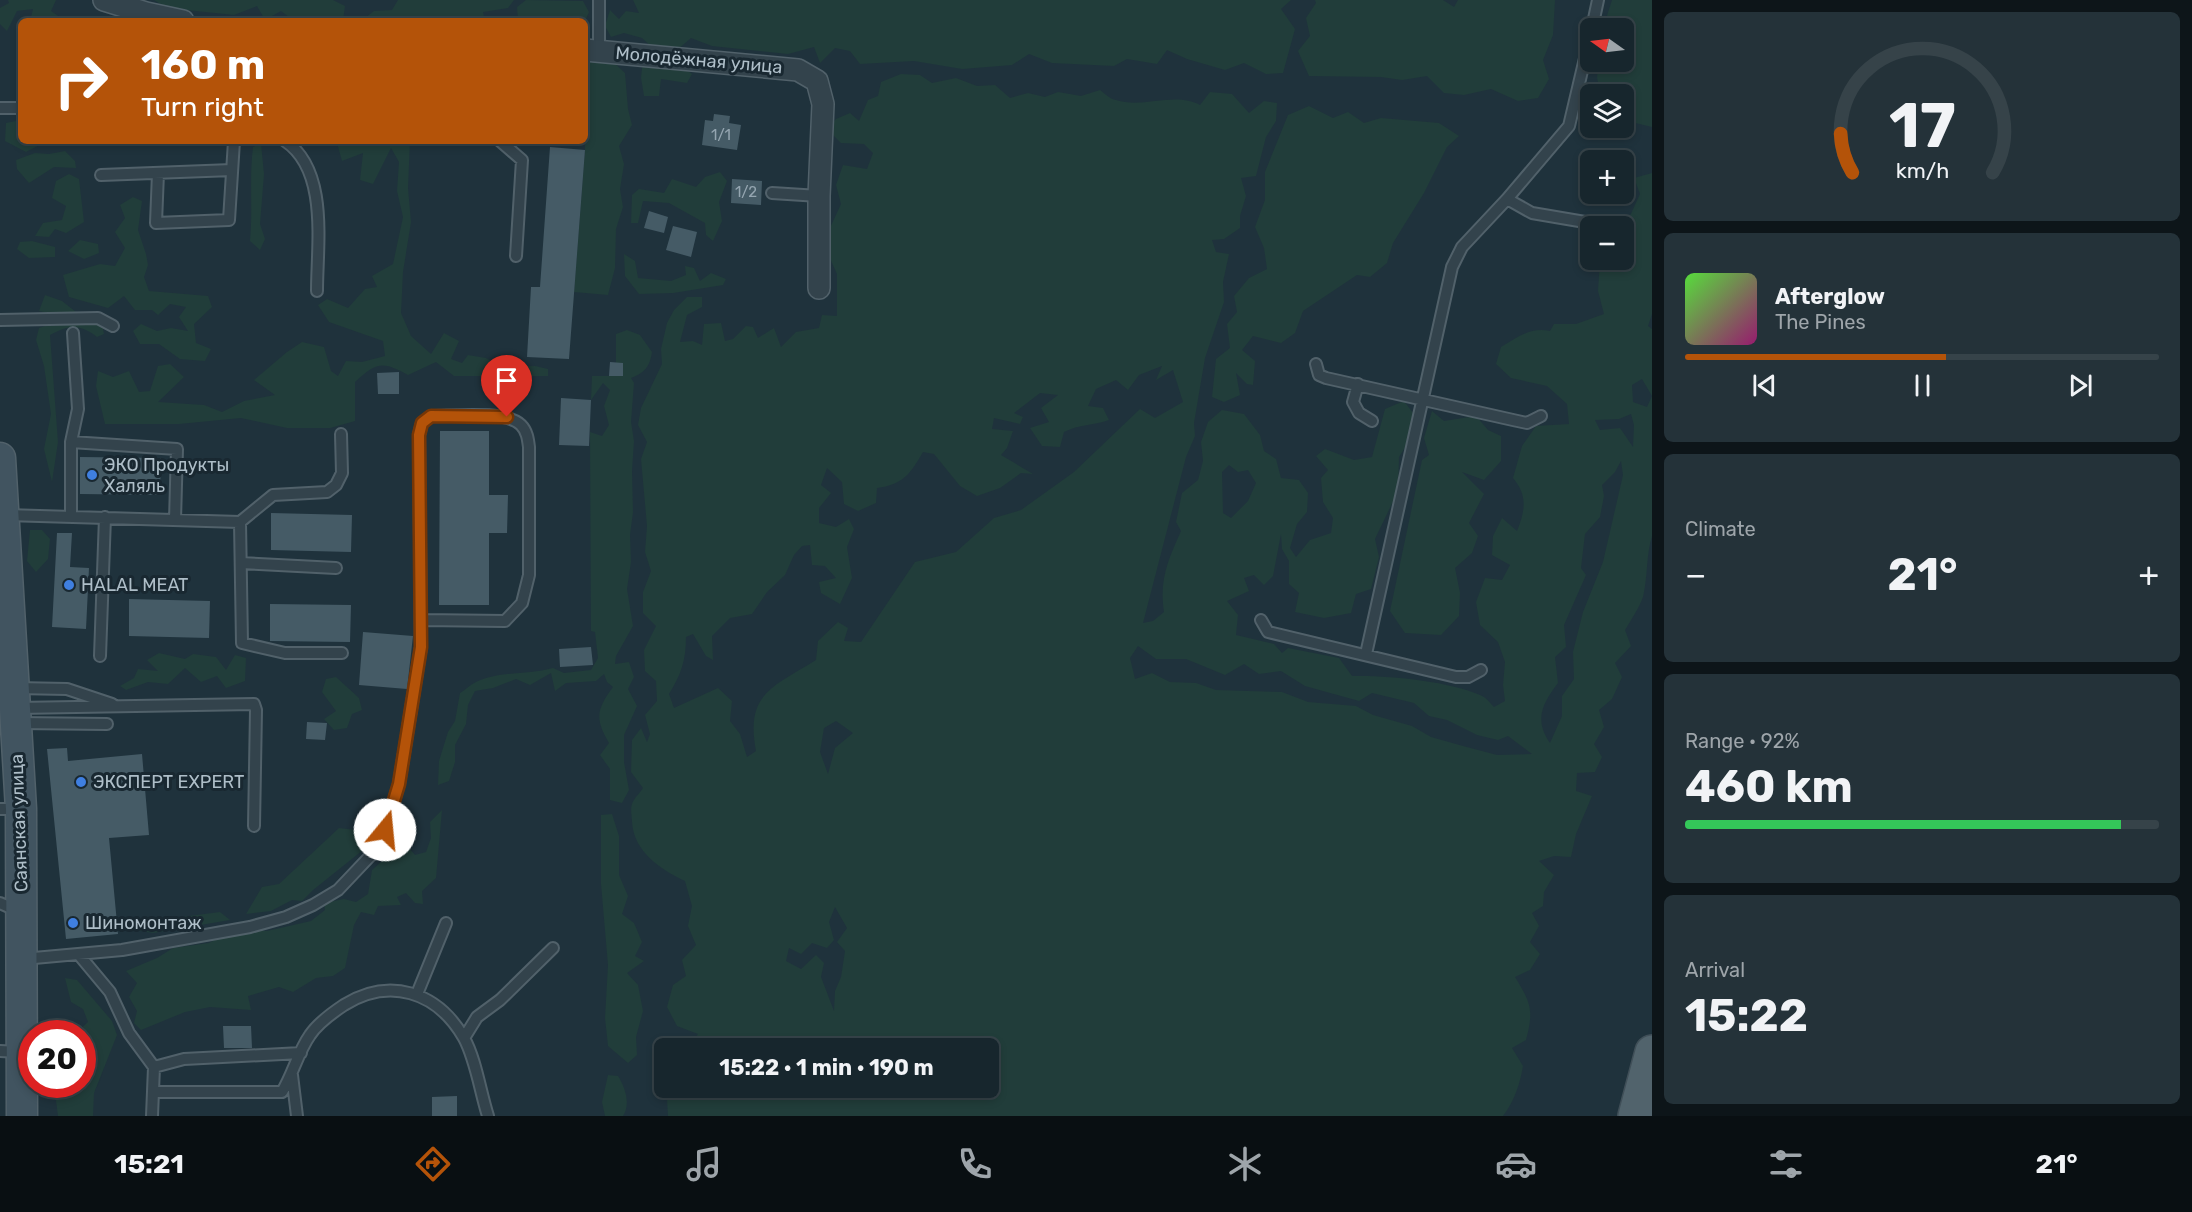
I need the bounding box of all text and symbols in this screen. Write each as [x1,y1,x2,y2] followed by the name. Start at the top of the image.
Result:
[1580,18,1634,72] north arrow
[1580,18,1634,270] map controls
[141,40,265,90] text: 160 m
[42,42,120,120] icon: right
[615,42,783,78] street label: Молодёжная улица
[1580,84,1634,138] button: layers
[1889,90,1955,164] text: 17
[141,91,264,123] text: Turn right
[711,126,731,144] house number: 1/1
[1580,150,1634,204] button: +
[1895,159,1949,184] text: km/h
[735,183,757,201] house number: 1/2
[1580,216,1634,270] button: −
[1775,283,1885,310] text: Afterglow
[1775,310,1866,334] text: The Pines
[481,355,532,417] pin
[490,364,523,397] icon: arrive
[1748,369,1781,402] icon: previous
[1906,369,1939,402] icon: pause
[2064,369,2097,402] icon: next
[104,454,229,497] place label: ЭКО Продукты Халяль
[85,468,99,482] marker: ЭКО Продукты Халяль
[1685,517,1756,541] text: Climate
[1887,548,1958,601] text: 21°
[1685,555,1706,594] text: −
[2138,555,2159,594] text: +
[81,574,189,596] place label: HALAL MEAT
[62,578,76,592] marker: HALAL MEAT
[1685,729,1800,753] text: Range · 92%
[6,754,32,892] street label: Саянская улица
[1685,760,1853,813] text: 460 km
[93,771,244,793] place label: ЭКСПЕРТ EXPERT
[74,775,88,789] marker: ЭКСПЕРТ EXPERT
[353,798,417,862] position arrow
[85,912,202,934] place label: Шиномонтаж
[66,916,80,930] marker: Шиномонтаж
[1685,958,1745,982] text: Arrival
[1685,989,1808,1042] text: 15:22
[18,1020,96,1098] speed limit sign: 20
[719,1054,934,1081] text: 15:22 · 1 min · 190 m
[412,1143,454,1185] icon: directions
[683,1143,725,1185] icon: music
[954,1143,996,1185] icon: phone
[1224,1143,1266,1185] icon: climate
[1495,1143,1537,1185] icon: car
[1765,1143,1807,1185] icon: filters
[114,1148,184,1180] text: 15:21
[2036,1148,2078,1180] text: 21°

